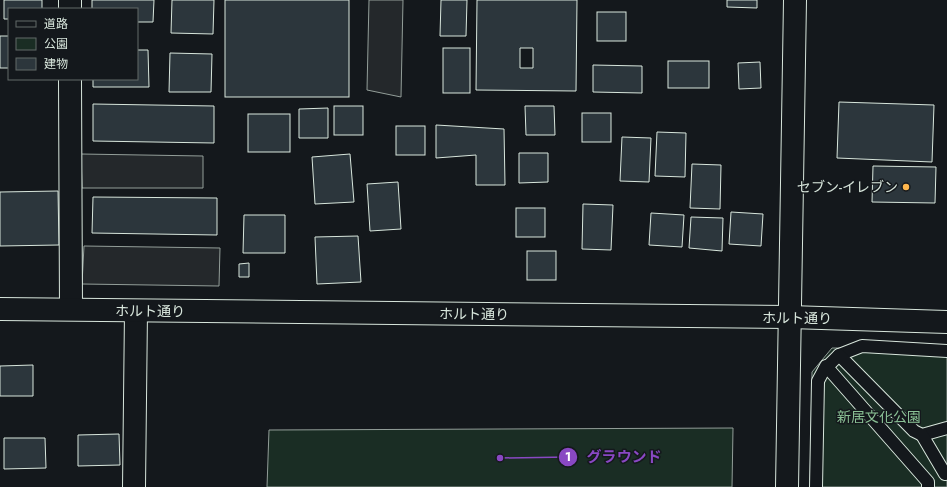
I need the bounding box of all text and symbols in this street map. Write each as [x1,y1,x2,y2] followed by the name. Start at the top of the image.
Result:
[8,8,138,80] legend
[44,15,68,33] text: 道路
[44,35,68,53] text: 公園
[44,55,68,73] text: 建物
[797,177,898,197] place label: セブン-イレブン
[901,182,911,192] marker: セブン-イレブン
[115,300,185,322] street label: ホルト通り
[439,303,509,325] street label: ホルト通り
[762,307,832,329] street label: ホルト通り
[837,407,921,427] park label: 新居文化公園
[558,444,669,471] callout: グラウンド
[586,446,662,468] text: グラウンド
[565,448,571,466] text: 1

